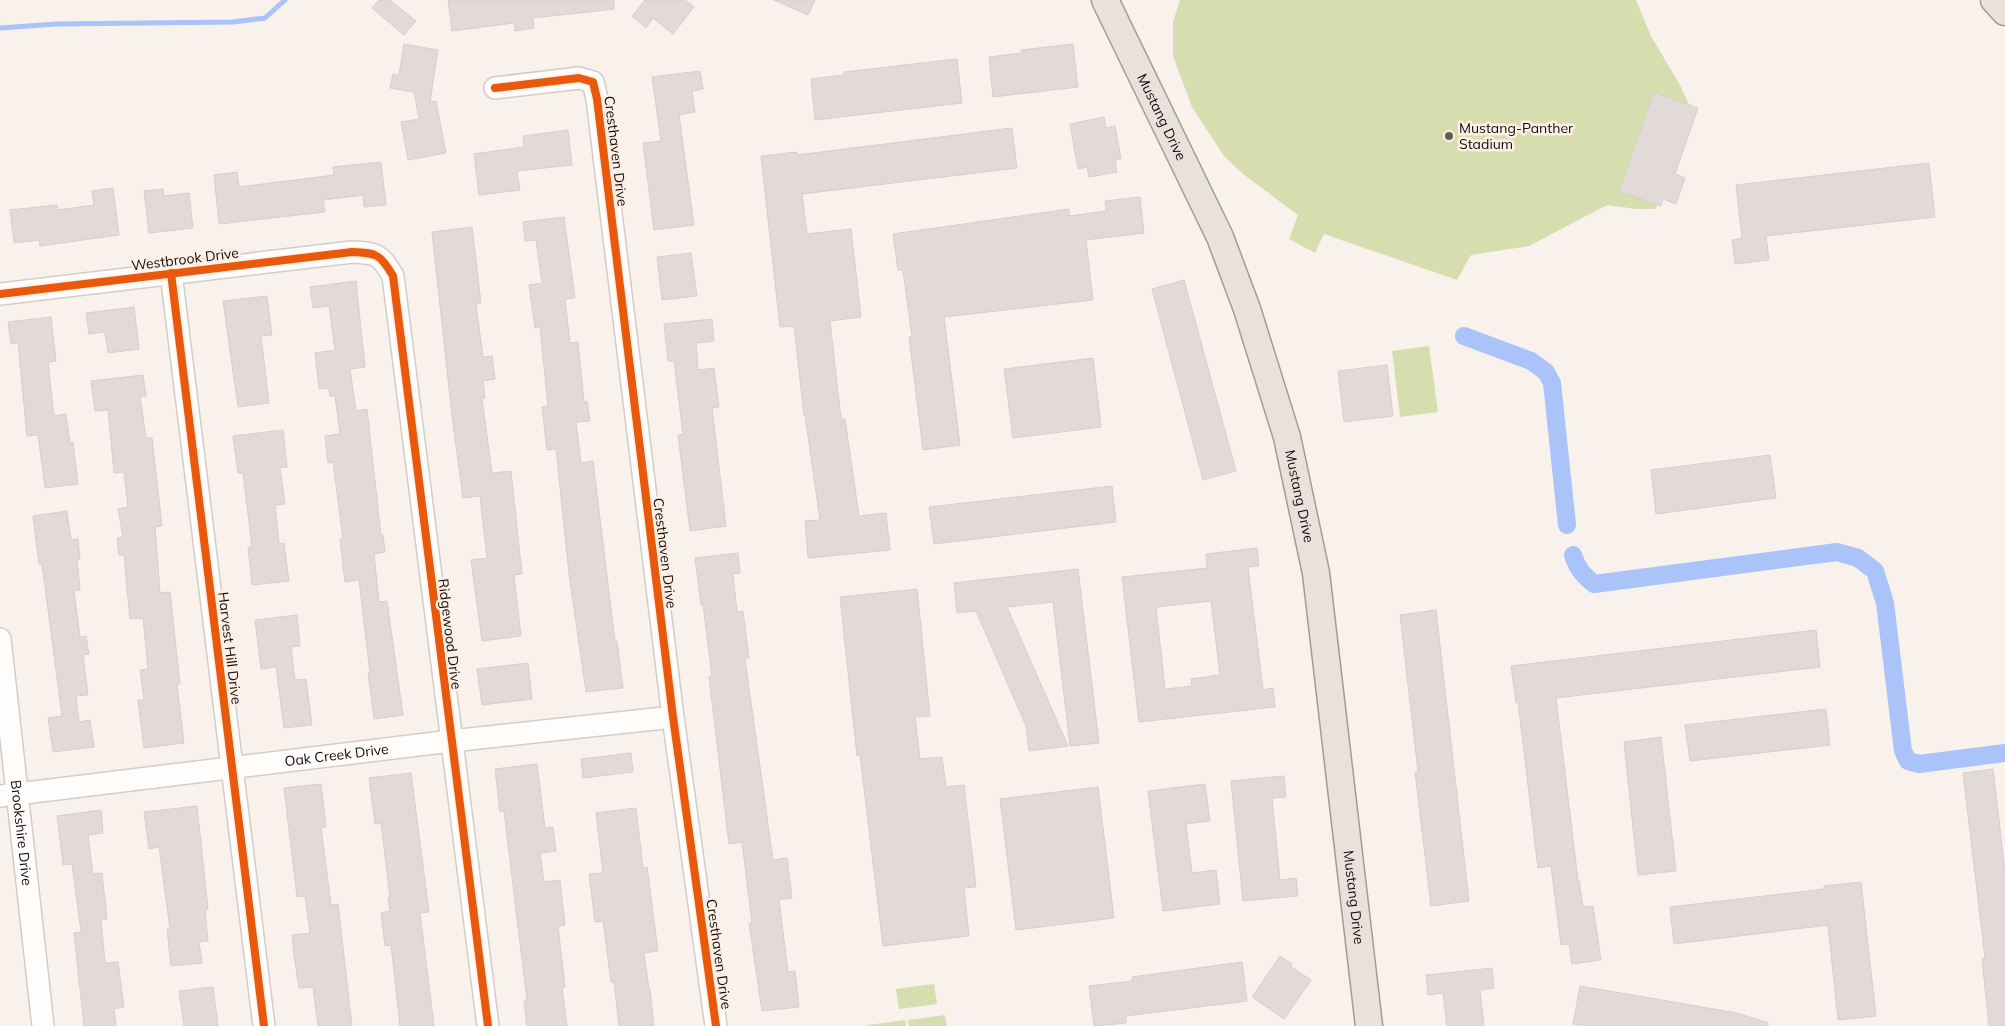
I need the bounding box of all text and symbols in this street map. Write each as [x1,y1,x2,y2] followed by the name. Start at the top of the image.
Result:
[1133,71,1190,163] street label: Mustang Drive
[600,95,632,207] street label: Cresthaven Drive
[1459,119,1574,153] place label: Mustang-Panther Stadium
[1443,130,1455,142] marker: Mustang-Panther Stadium
[130,243,240,275] street label: Westbrook Drive
[1281,448,1318,544] street label: Mustang Drive
[649,497,681,609] street label: Cresthaven Drive
[434,578,466,690] street label: Ridgewood Drive
[214,591,246,705] street label: Harvest Hill Drive
[283,740,390,770] street label: Oak Creek Drive
[7,779,36,887] street label: Brookshire Drive
[1340,849,1368,945] street label: Mustang Drive
[702,898,736,1010] street label: Cresthaven Drive

